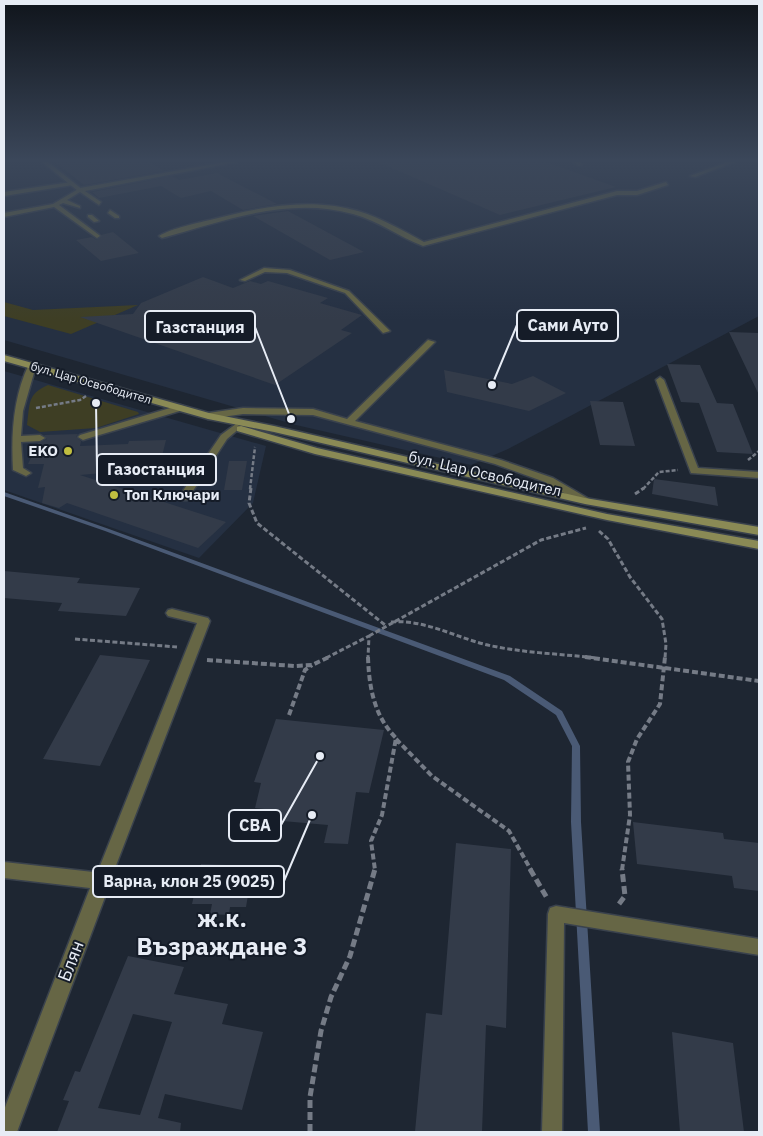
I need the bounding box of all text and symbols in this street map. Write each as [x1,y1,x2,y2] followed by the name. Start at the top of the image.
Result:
[517,310,618,341] callout: Сами Ауто
[145,311,255,342] callout: Газстанция
[528,315,608,335] text: Сами Ауто
[155,317,245,337] text: Газстанция
[29,358,153,407] street label: бул. Цар Освободител
[28,441,58,460] place label: EKO
[62,445,74,457] marker: EKO
[407,447,563,500] street label: бул. Цар Освободител
[97,454,216,485] callout: Газoстанция
[107,459,205,479] text: Газoстанция
[124,485,220,504] place label: Топ Ключари
[108,489,120,501] marker: Топ Ключари
[229,810,281,841] callout: CBA
[239,815,271,835] text: CBA
[93,866,284,897] callout: Варна, клон 25 (9025)
[103,871,275,891] text: Варна, клон 25 (9025)
[137,902,307,962] district label: ж.к. Възраждане 3
[52,937,89,984] street label: Блян

